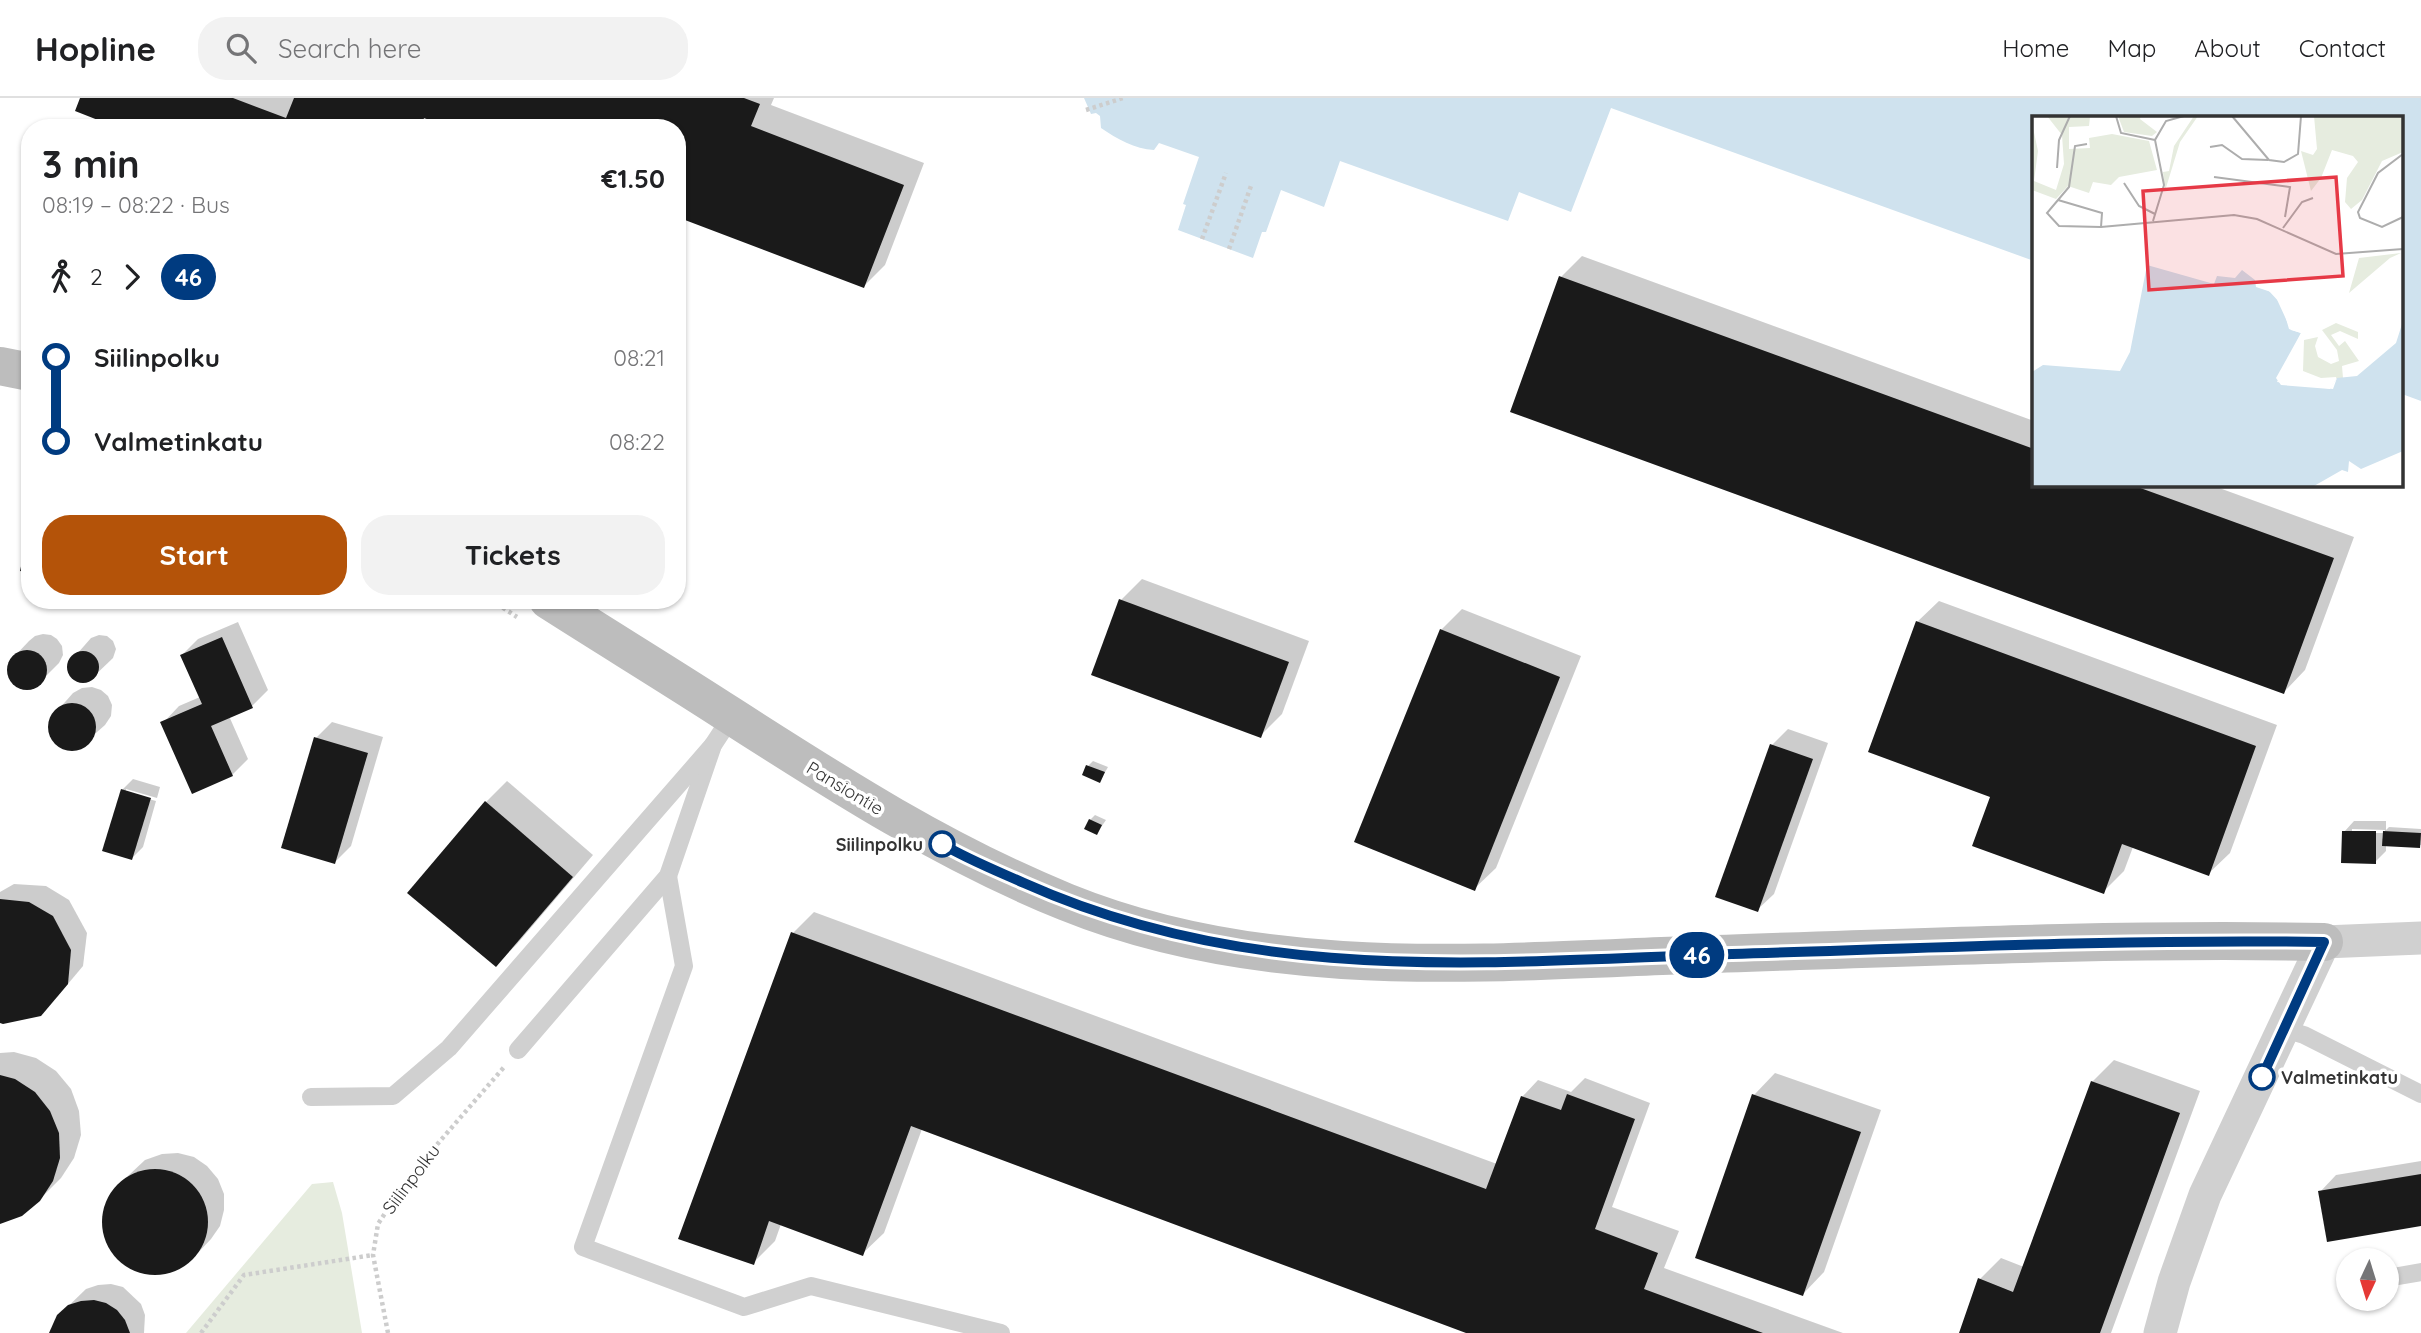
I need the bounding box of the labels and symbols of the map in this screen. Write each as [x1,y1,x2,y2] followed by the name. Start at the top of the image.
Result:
[2032,116,2404,486] inset map
[802,756,888,820] street label: Pansiontie
[929,831,955,857] marker: Siilinpolku
[836,833,923,856] place label: Siilinpolku
[1666,932,1728,978] line badge: 46
[2249,1064,2275,1090] marker: Valmetinkatu
[2281,1066,2398,1089] place label: Valmetinkatu
[377,1139,445,1219] street label: Siilinpolku
[2336,1248,2399,1311] north arrow

